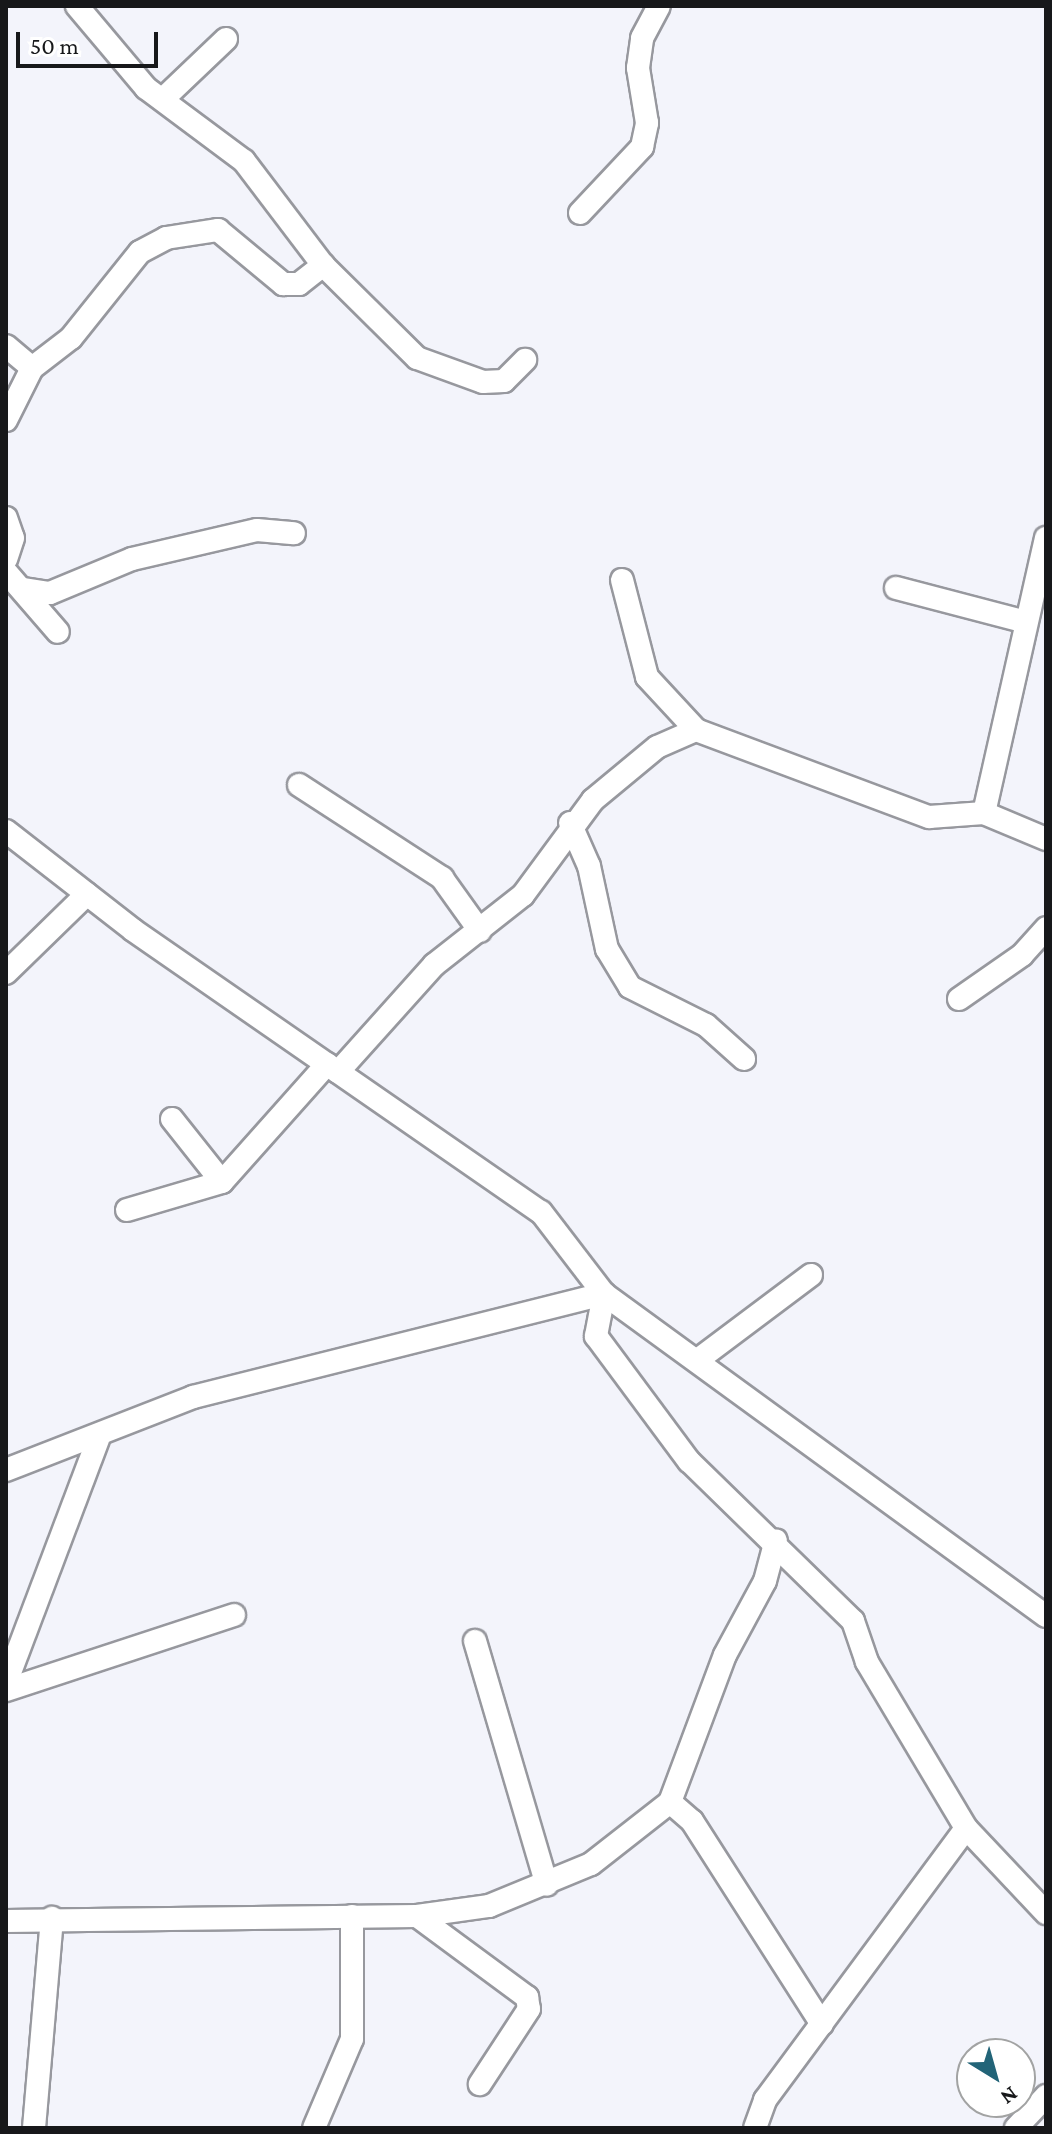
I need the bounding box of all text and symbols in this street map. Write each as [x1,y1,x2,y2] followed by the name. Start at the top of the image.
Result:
[20,16,162,66] scale bar
[30,32,79,59] text: 50 m
[956,2038,1036,2118] north arrow
[996,2081,1023,2110] text: N

